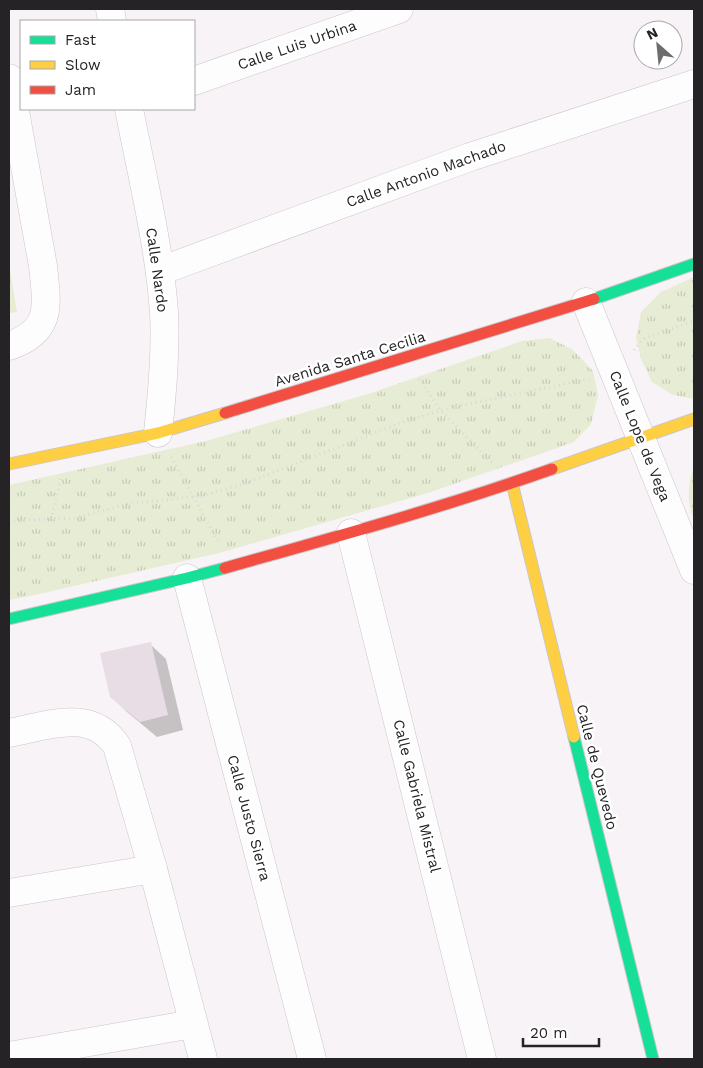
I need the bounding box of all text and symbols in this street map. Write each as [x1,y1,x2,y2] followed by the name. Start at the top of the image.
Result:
[235,16,359,74] street label: Calle Luis Urbina
[20,20,195,110] legend
[633,20,683,70] north arrow
[644,24,660,43] text: N
[65,31,97,49] text: Fast
[65,56,101,74] text: Slow
[65,81,96,99] text: Jam
[344,137,508,211] street label: Calle Antonio Machado
[142,226,172,314] street label: Calle Nardo
[272,327,428,391] street label: Avenida Santa Cecilia
[606,368,675,504] street label: Calle Lope de Vega
[573,702,621,832] street label: Calle de Quevedo
[389,718,445,875] street label: Calle Gabriela Mistral
[223,753,275,884] street label: Calle Justo Sierra
[523,1016,599,1048] scale bar
[530,1024,568,1042] text: 20 m

